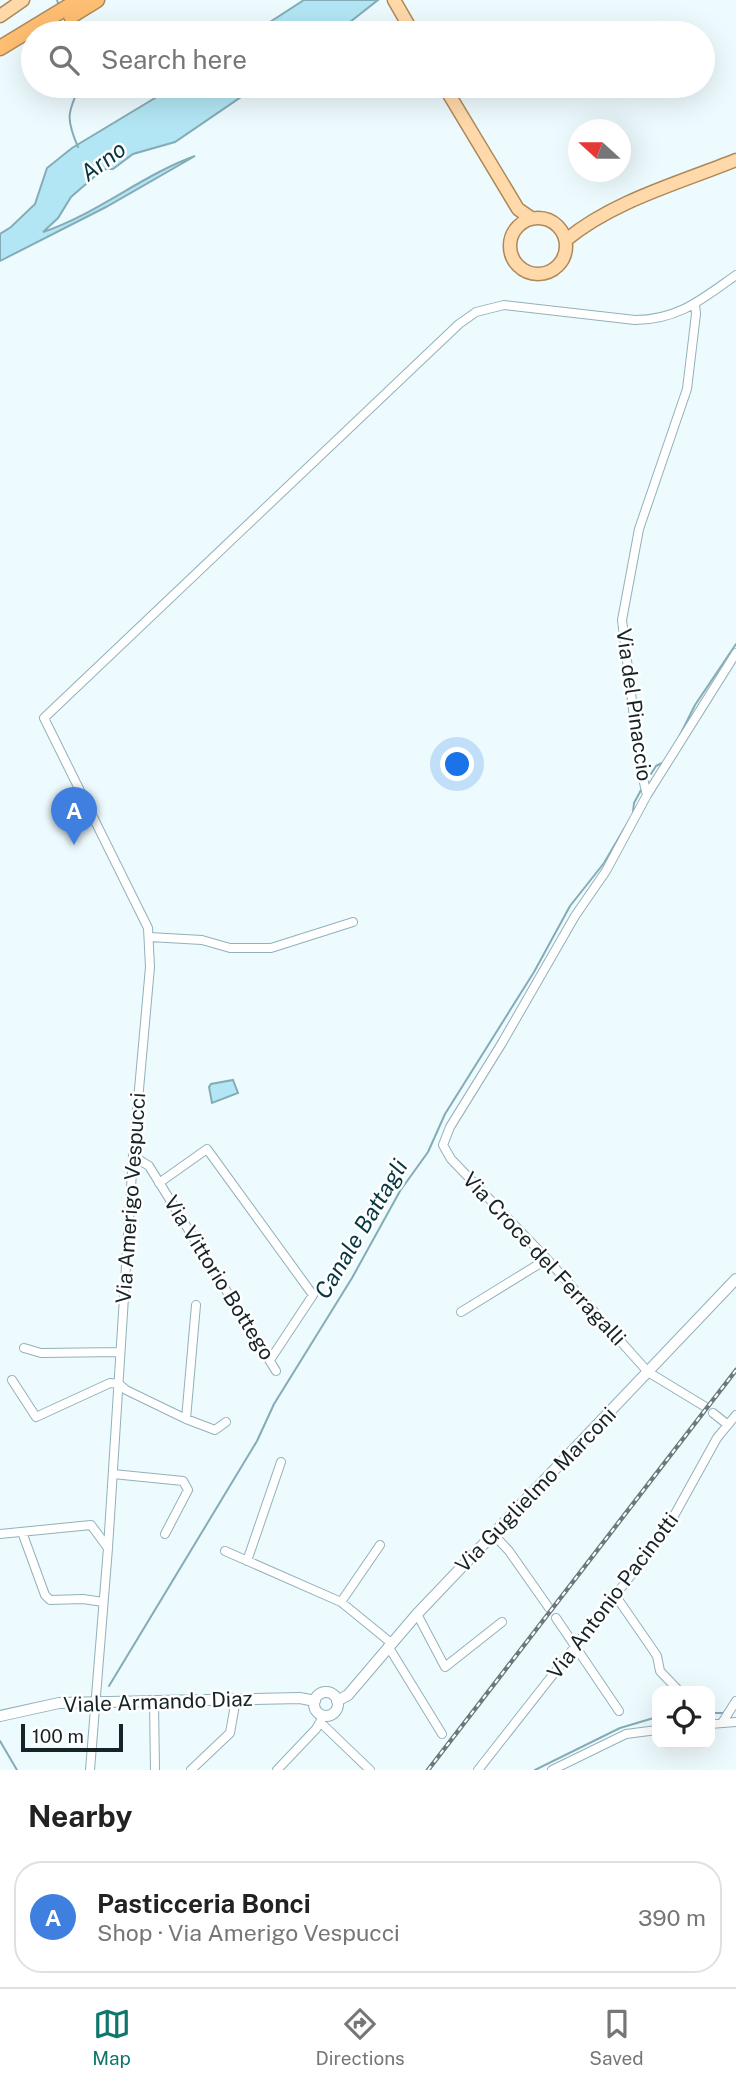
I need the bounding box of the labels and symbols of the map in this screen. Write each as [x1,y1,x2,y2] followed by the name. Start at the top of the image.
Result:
[568,119,631,182] north arrow
[75,135,131,186] water label: Arno
[611,627,658,783] street label: Via del Pinaccio
[440,747,474,781] your location
[51,787,97,845] pin: A
[111,1092,150,1304] street label: Via Amerigo Vespucci
[308,1154,413,1303] water label: Canale Battagli
[458,1167,631,1350] street label: Via Croce del Ferragalli
[159,1191,280,1364] street label: Via Vittorio Bottego
[450,1402,621,1577] street label: Via Guglielmo Marconi
[542,1508,683,1684] street label: Via Antonio Pacinotti
[63,1686,253,1717] street label: Viale Armando Diaz
[21,1721,122,1753] scale bar

